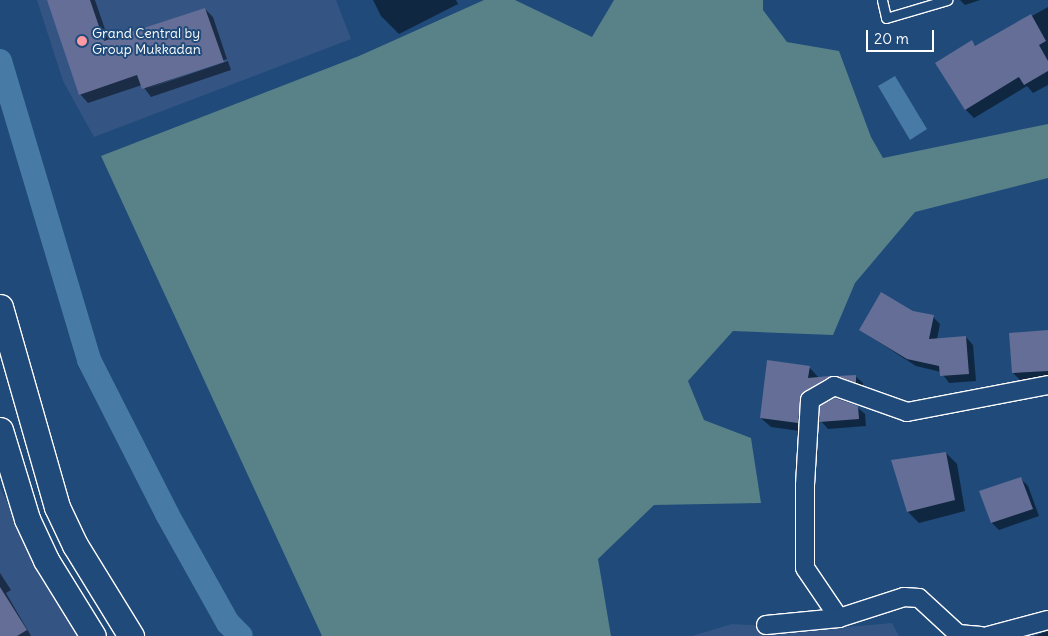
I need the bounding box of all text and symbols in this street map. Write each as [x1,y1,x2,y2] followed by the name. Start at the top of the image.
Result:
[868,20,936,52] scale bar
[92,25,201,58] place label: Grand Central by Group Mukkadan
[874,29,909,48] text: 20 m
[76,35,88,47] marker: Grand Central by Group Mukkadan

